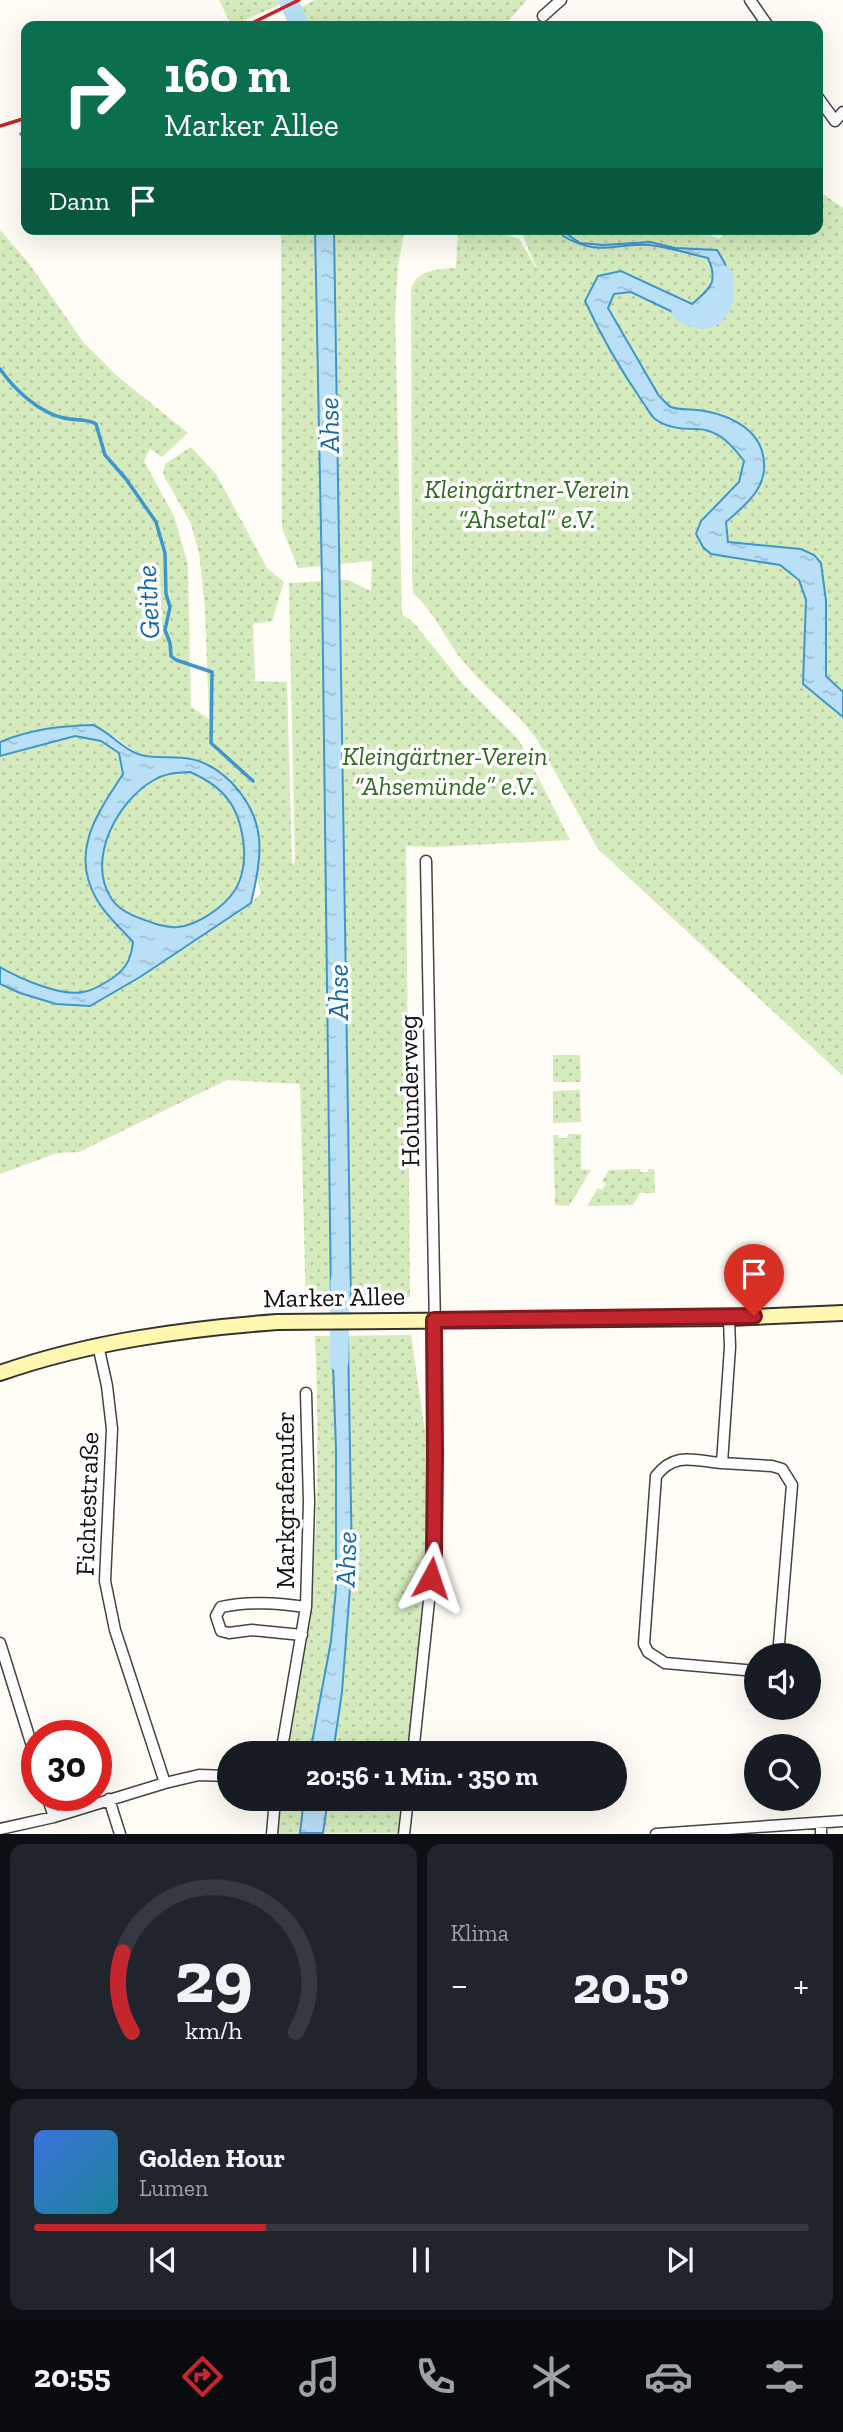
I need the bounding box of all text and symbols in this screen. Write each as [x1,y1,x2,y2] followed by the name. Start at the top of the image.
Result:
[164,46,290,105] text: 160 m
[49,49,140,140] icon: right
[164,106,339,144] text: Marker Allee
[124,182,162,220] icon: arrive
[49,185,110,217] text: Dann
[312,397,346,454] water label: Ahse
[424,473,630,535] park label: Kleingärtner-Verein “Ahsetal” e.V.
[130,564,166,640] water label: Geithe
[342,740,548,802] park label: Kleingärtner-Verein “Ahsemünde” e.V.
[322,964,355,1021] water label: Ahse
[392,1015,426,1167] street label: Holunderweg
[724,1244,784,1316] pin
[735,1255,773,1293] icon: arrive
[263,1280,405,1314] street label: Marker Allee
[269,1411,301,1589] street label: Markgrafenufer
[68,1432,106,1576] street label: Fichtestraße
[329,1531,363,1588] water label: Ahse
[394,1541,468,1615] position arrow
[744,1643,821,1811] map controls
[744,1643,821,1720] button: sound
[21,1720,112,1811] speed limit sign: 30
[744,1734,821,1811] button: search
[306,1760,538,1792] text: 20:56 · 1 Min. · 350 m
[451,1919,509,1947] text: Klima
[174,1934,252,2022] text: 29
[573,1954,689,2016] text: 20.5°
[451,1962,468,2008] text: −
[793,1962,809,2008] text: +
[185,2015,242,2045] text: km/h
[139,2142,285,2174] text: Golden Hour
[139,2174,208,2202] text: Lumen
[144,2241,182,2279] icon: previous
[402,2241,440,2279] icon: pause
[661,2241,699,2279] icon: next
[178,2352,227,2401] icon: directions
[295,2352,344,2401] icon: music
[411,2352,460,2401] icon: phone
[527,2352,576,2401] icon: climate
[644,2352,693,2401] icon: car
[760,2352,809,2401] icon: filters
[34,2357,111,2395] text: 20:55

